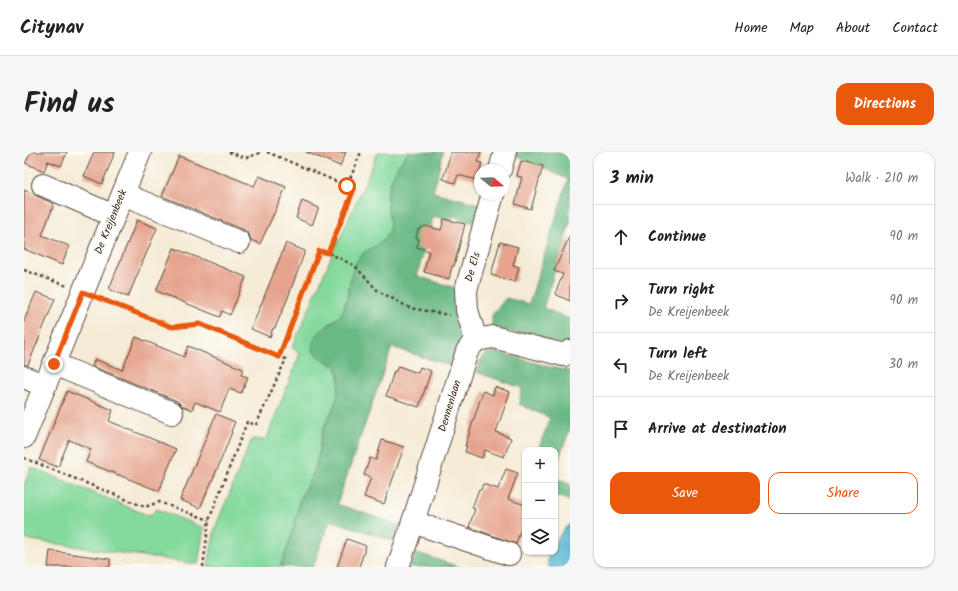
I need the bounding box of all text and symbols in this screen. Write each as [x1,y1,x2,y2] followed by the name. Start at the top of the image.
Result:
[20,13,83,43] text: Citynav
[734,17,768,39] text: Home
[790,17,814,39] text: Map
[836,17,870,39] text: About
[892,17,938,39] text: Contact
[24,82,115,127] text: Find us
[836,83,934,125] button: Directions
[474,164,510,200] north arrow
[610,165,654,192] text: 3 min
[845,168,918,189] text: Walk · 210 m
[338,177,356,195] route start
[90,186,133,257] street label: De Kreijenbeek
[648,225,706,249] text: Continue
[610,226,632,248] icon: ahead
[890,226,918,247] text: 90 m
[460,250,486,284] street label: De Els
[648,278,715,302] text: Turn right
[610,290,632,312] icon: right
[890,290,918,311] text: 90 m
[648,302,729,323] text: De Kreijenbeek
[648,342,708,366] text: Turn left
[610,354,632,376] icon: left
[889,354,918,375] text: 30 m
[45,355,63,373] route end
[648,366,729,387] text: De Kreijenbeek
[434,378,466,434] street label: Dennenlaan
[648,417,787,441] text: Arrive at destination
[610,418,632,440] icon: arrive
[522,447,558,555] map controls
[522,447,558,483] button: +
[610,472,760,514] button: Save
[768,472,918,514] button: Share
[522,483,558,519] button: −
[522,519,558,555] button: layers

